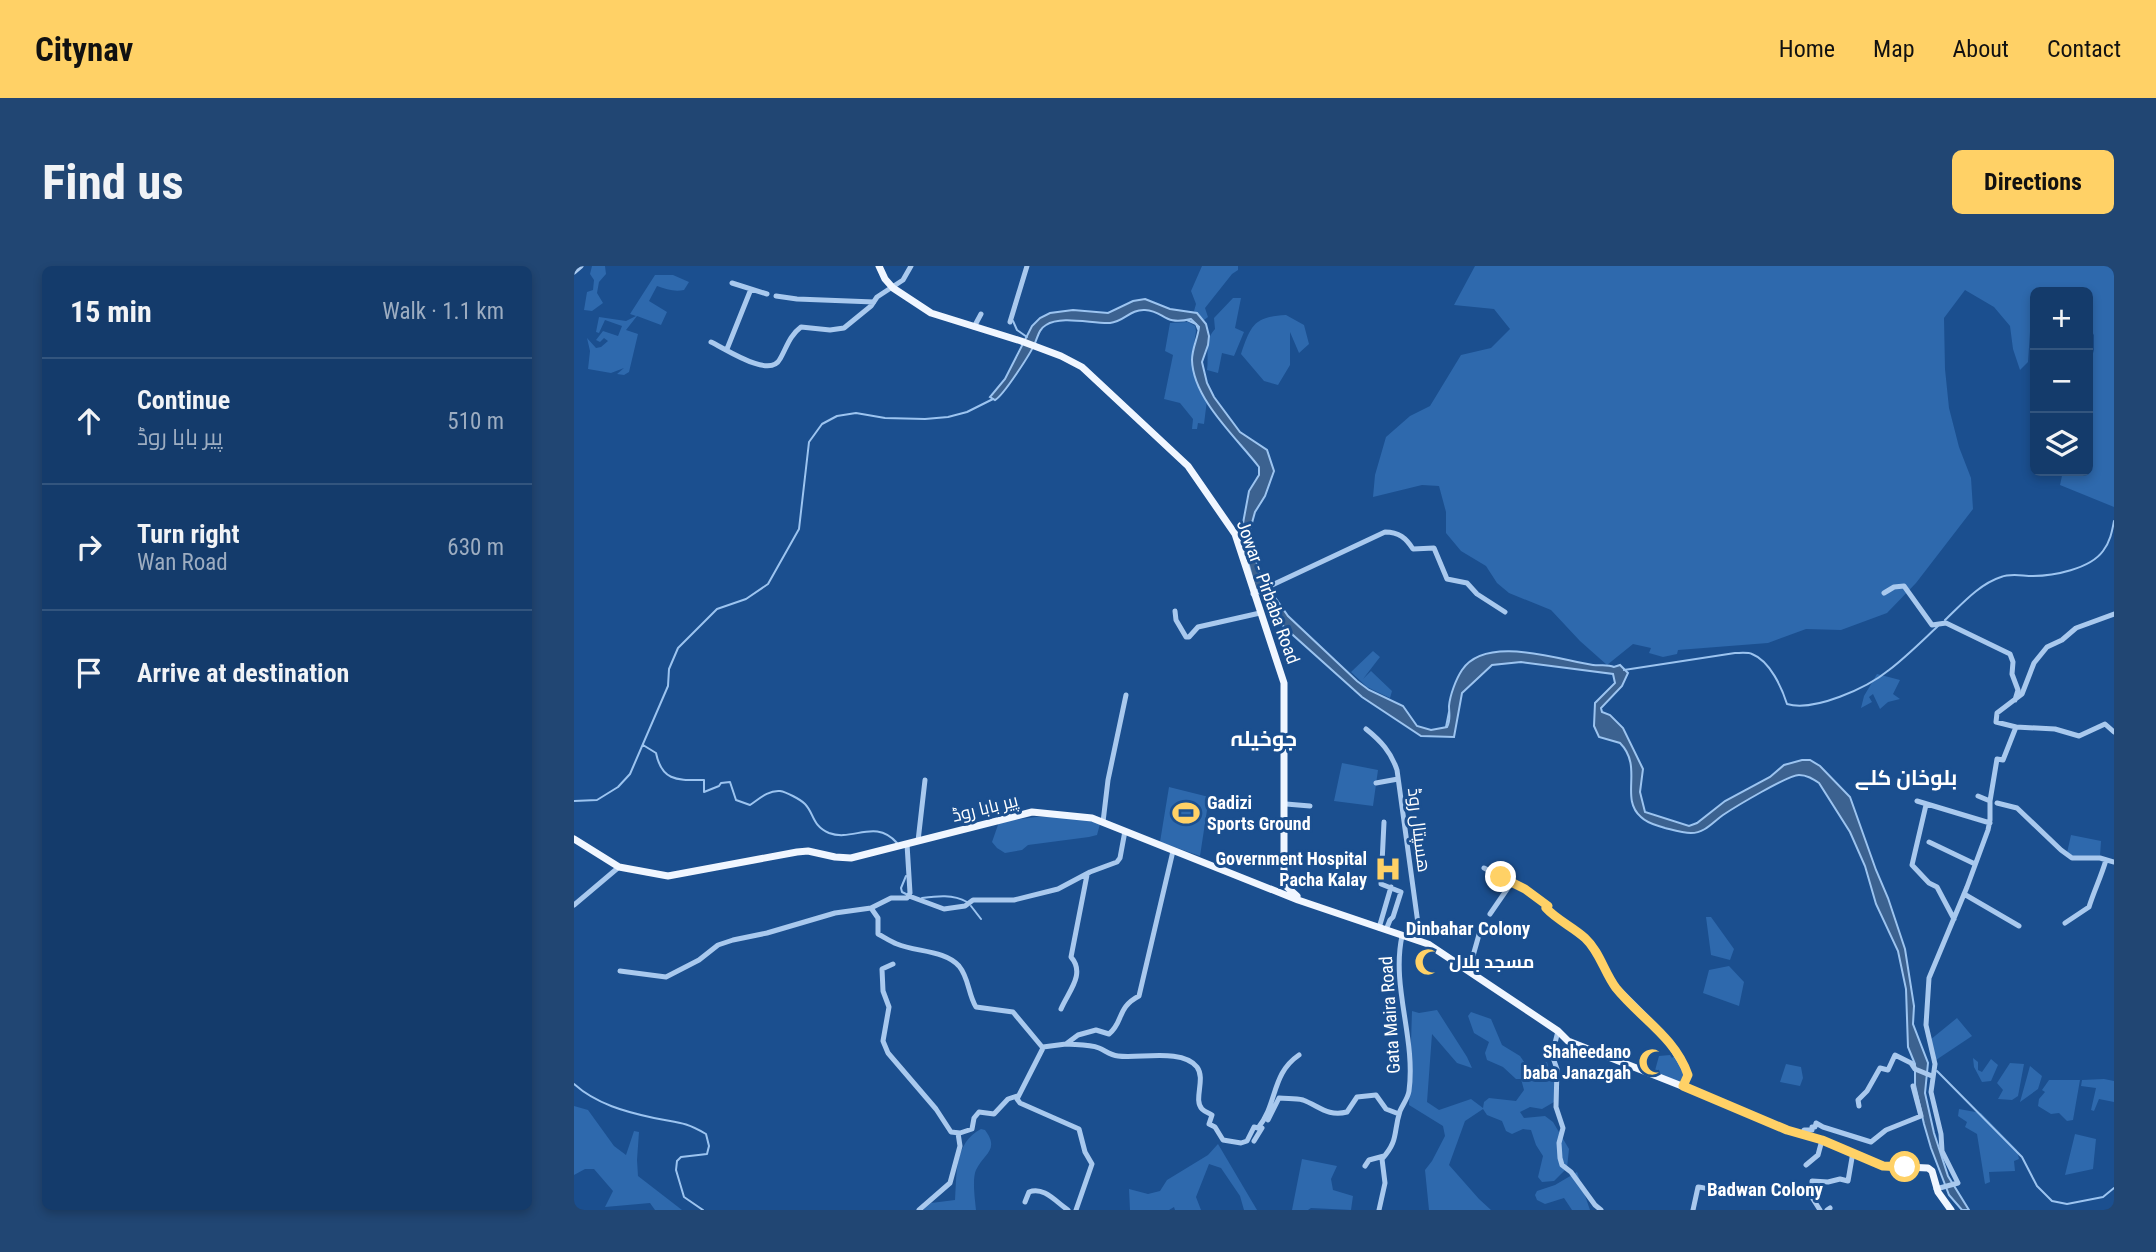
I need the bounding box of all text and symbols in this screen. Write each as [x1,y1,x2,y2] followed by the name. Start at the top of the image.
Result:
[35,30,133,69] text: Citynav
[1779,35,1835,63] text: Home
[1873,35,1915,63] text: Map
[1953,35,2009,63] text: About
[2047,35,2121,63] text: Contact
[1952,150,2114,214] button: Directions
[42,154,184,211] text: Find us
[2030,287,2093,476] map controls
[2030,287,2093,350] button: +
[70,294,152,329] text: 15 min
[382,298,504,325] text: Walk · 1.1 km
[2030,350,2093,413] button: −
[137,385,230,415] text: Continue
[70,402,108,440] icon: ahead
[447,408,504,435] text: 510 m
[2030,413,2093,476] button: layers
[137,424,223,451] text: پیر بابا روڈ
[1233,517,1304,666] street label: Jowar - Pirbaba Road
[137,519,239,549] text: Turn right
[70,528,108,566] icon: right
[447,534,504,561] text: 630 m
[137,549,228,576] text: Wan Road
[70,654,108,692] icon: arrive
[137,658,349,688] text: Arrive at destination
[1231,727,1297,752] district label: جوخیلہ
[1855,766,1957,791] district label: بلوخان كلے
[1403,786,1435,874] street label: ھسپتال روڈ
[950,789,1021,828] street label: پیر بابا روڈ
[1207,792,1311,834] place label: Gadizi Sports Ground
[1171,798,1201,828] sports icon: Gadizi Sports Ground
[1216,848,1367,890] place label: Government Hospital Pacha Kalay
[1373,854,1403,884] hospital icon: Government Hospital Pacha Kalay
[1485,861,1516,892] route end
[1406,917,1531,940] district label: Dinbahar Colony
[1413,947,1443,977] mosque icon: مسجد بلال
[1449,951,1534,973] place label: مسجد بلال
[1375,956,1404,1074] street label: Gata Maira Road
[1523,1041,1631,1083] place label: Shaheedano baba Janazgah
[1637,1047,1667,1077] mosque icon: Shaheedano baba Janazgah
[1889,1151,1920,1182] route start
[1707,1178,1824,1201] district label: Badwan Colony

